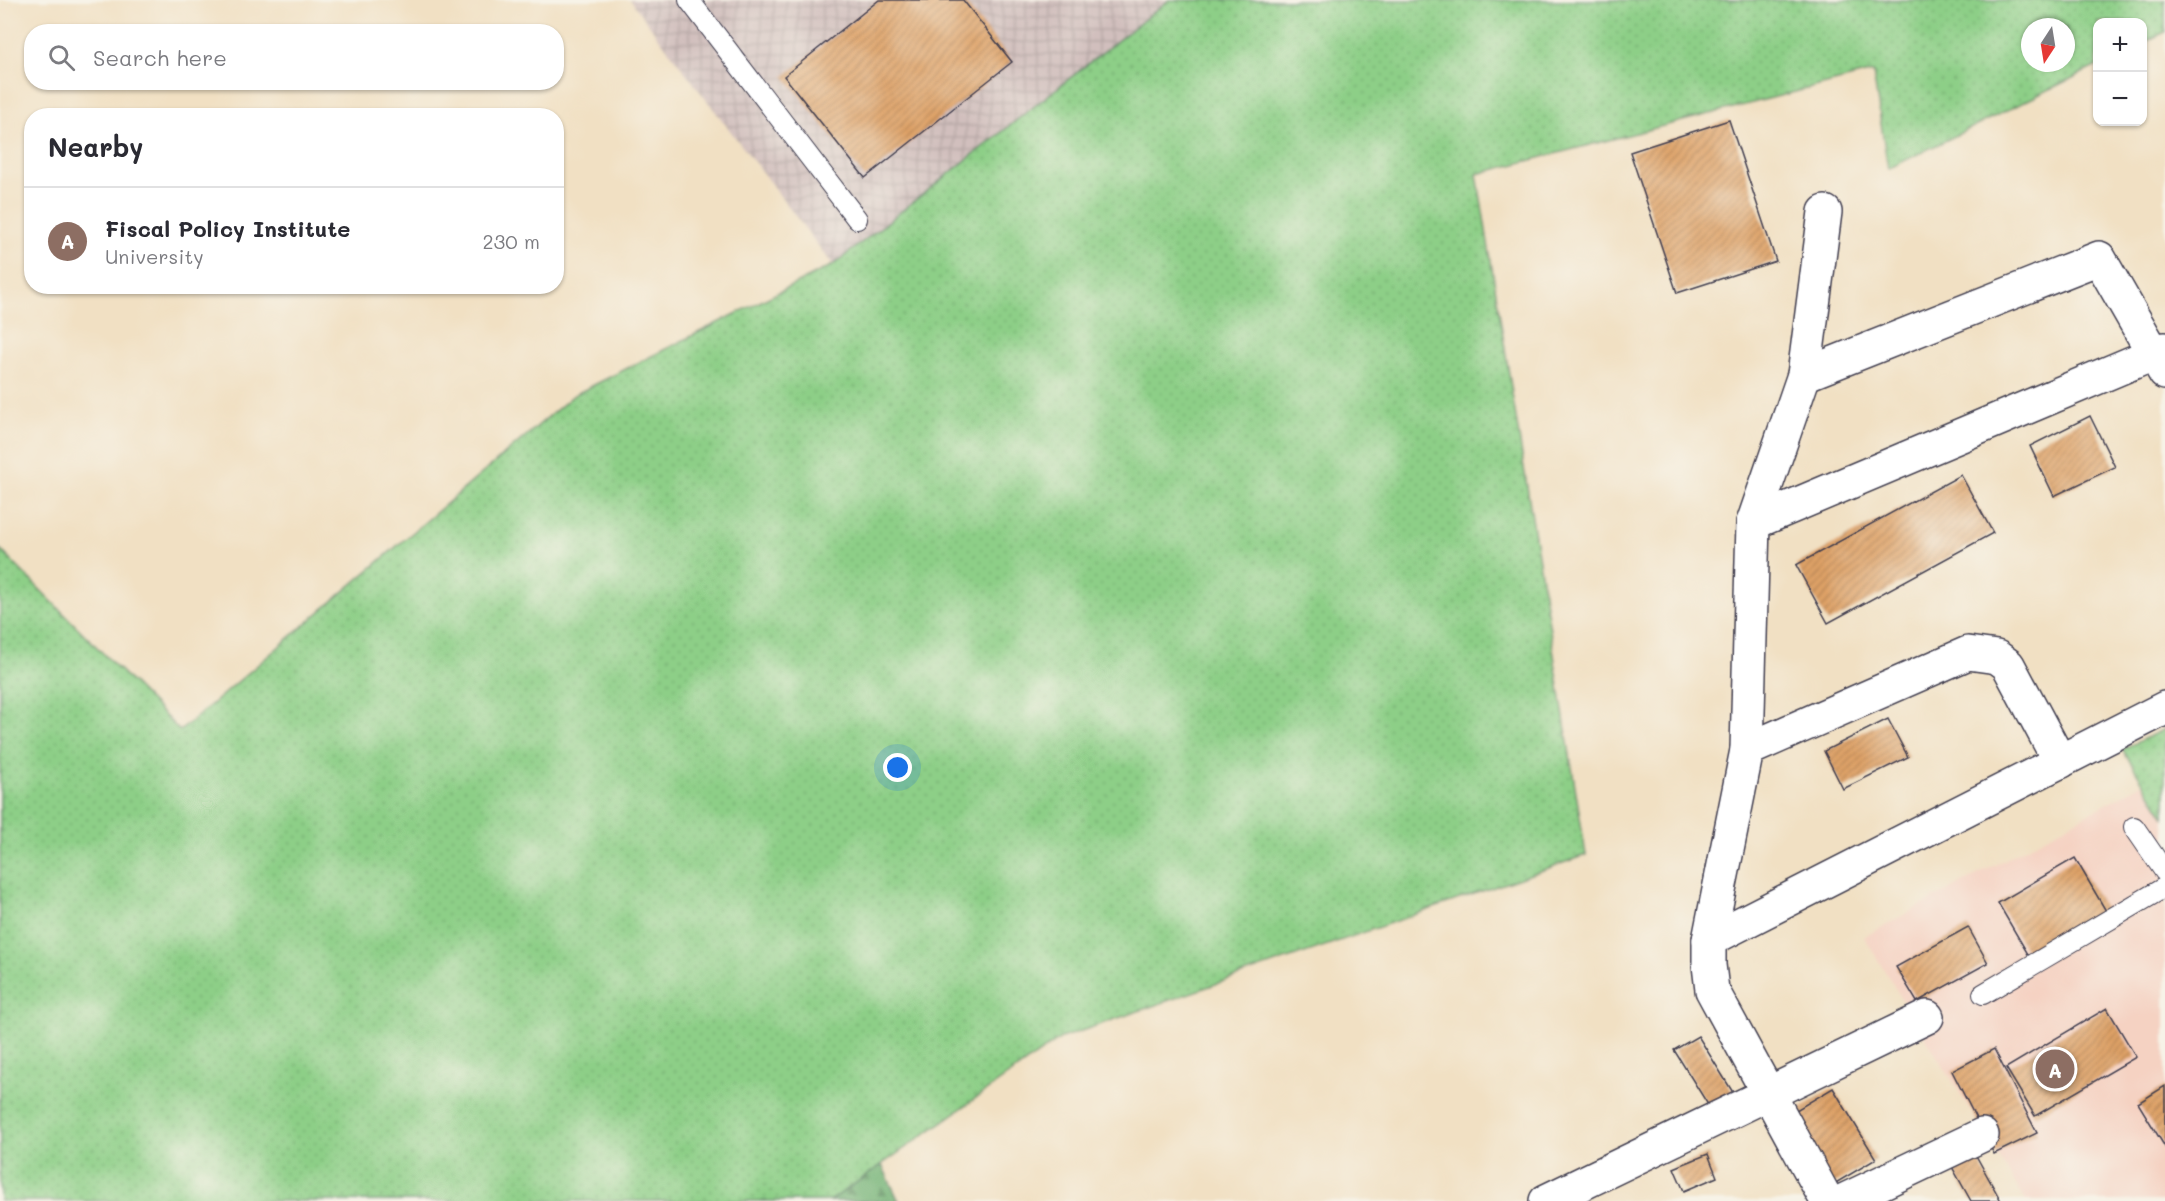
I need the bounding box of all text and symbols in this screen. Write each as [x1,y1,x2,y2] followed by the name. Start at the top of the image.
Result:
[2021,18,2075,72] north arrow
[2093,18,2147,126] map controls
[2093,18,2147,72] button: +
[24,24,564,90] search box
[45,41,78,74] icon: search
[93,43,227,72] text: Search here
[2093,72,2147,126] button: −
[48,130,143,164] text: Nearby
[105,214,350,243] text: Fiscal Policy Institute
[61,228,74,254] text: A
[482,228,540,254] text: 230 m
[105,243,204,269] text: University
[883,753,912,782] your location
[2036,1046,2074,1092] pin: A

